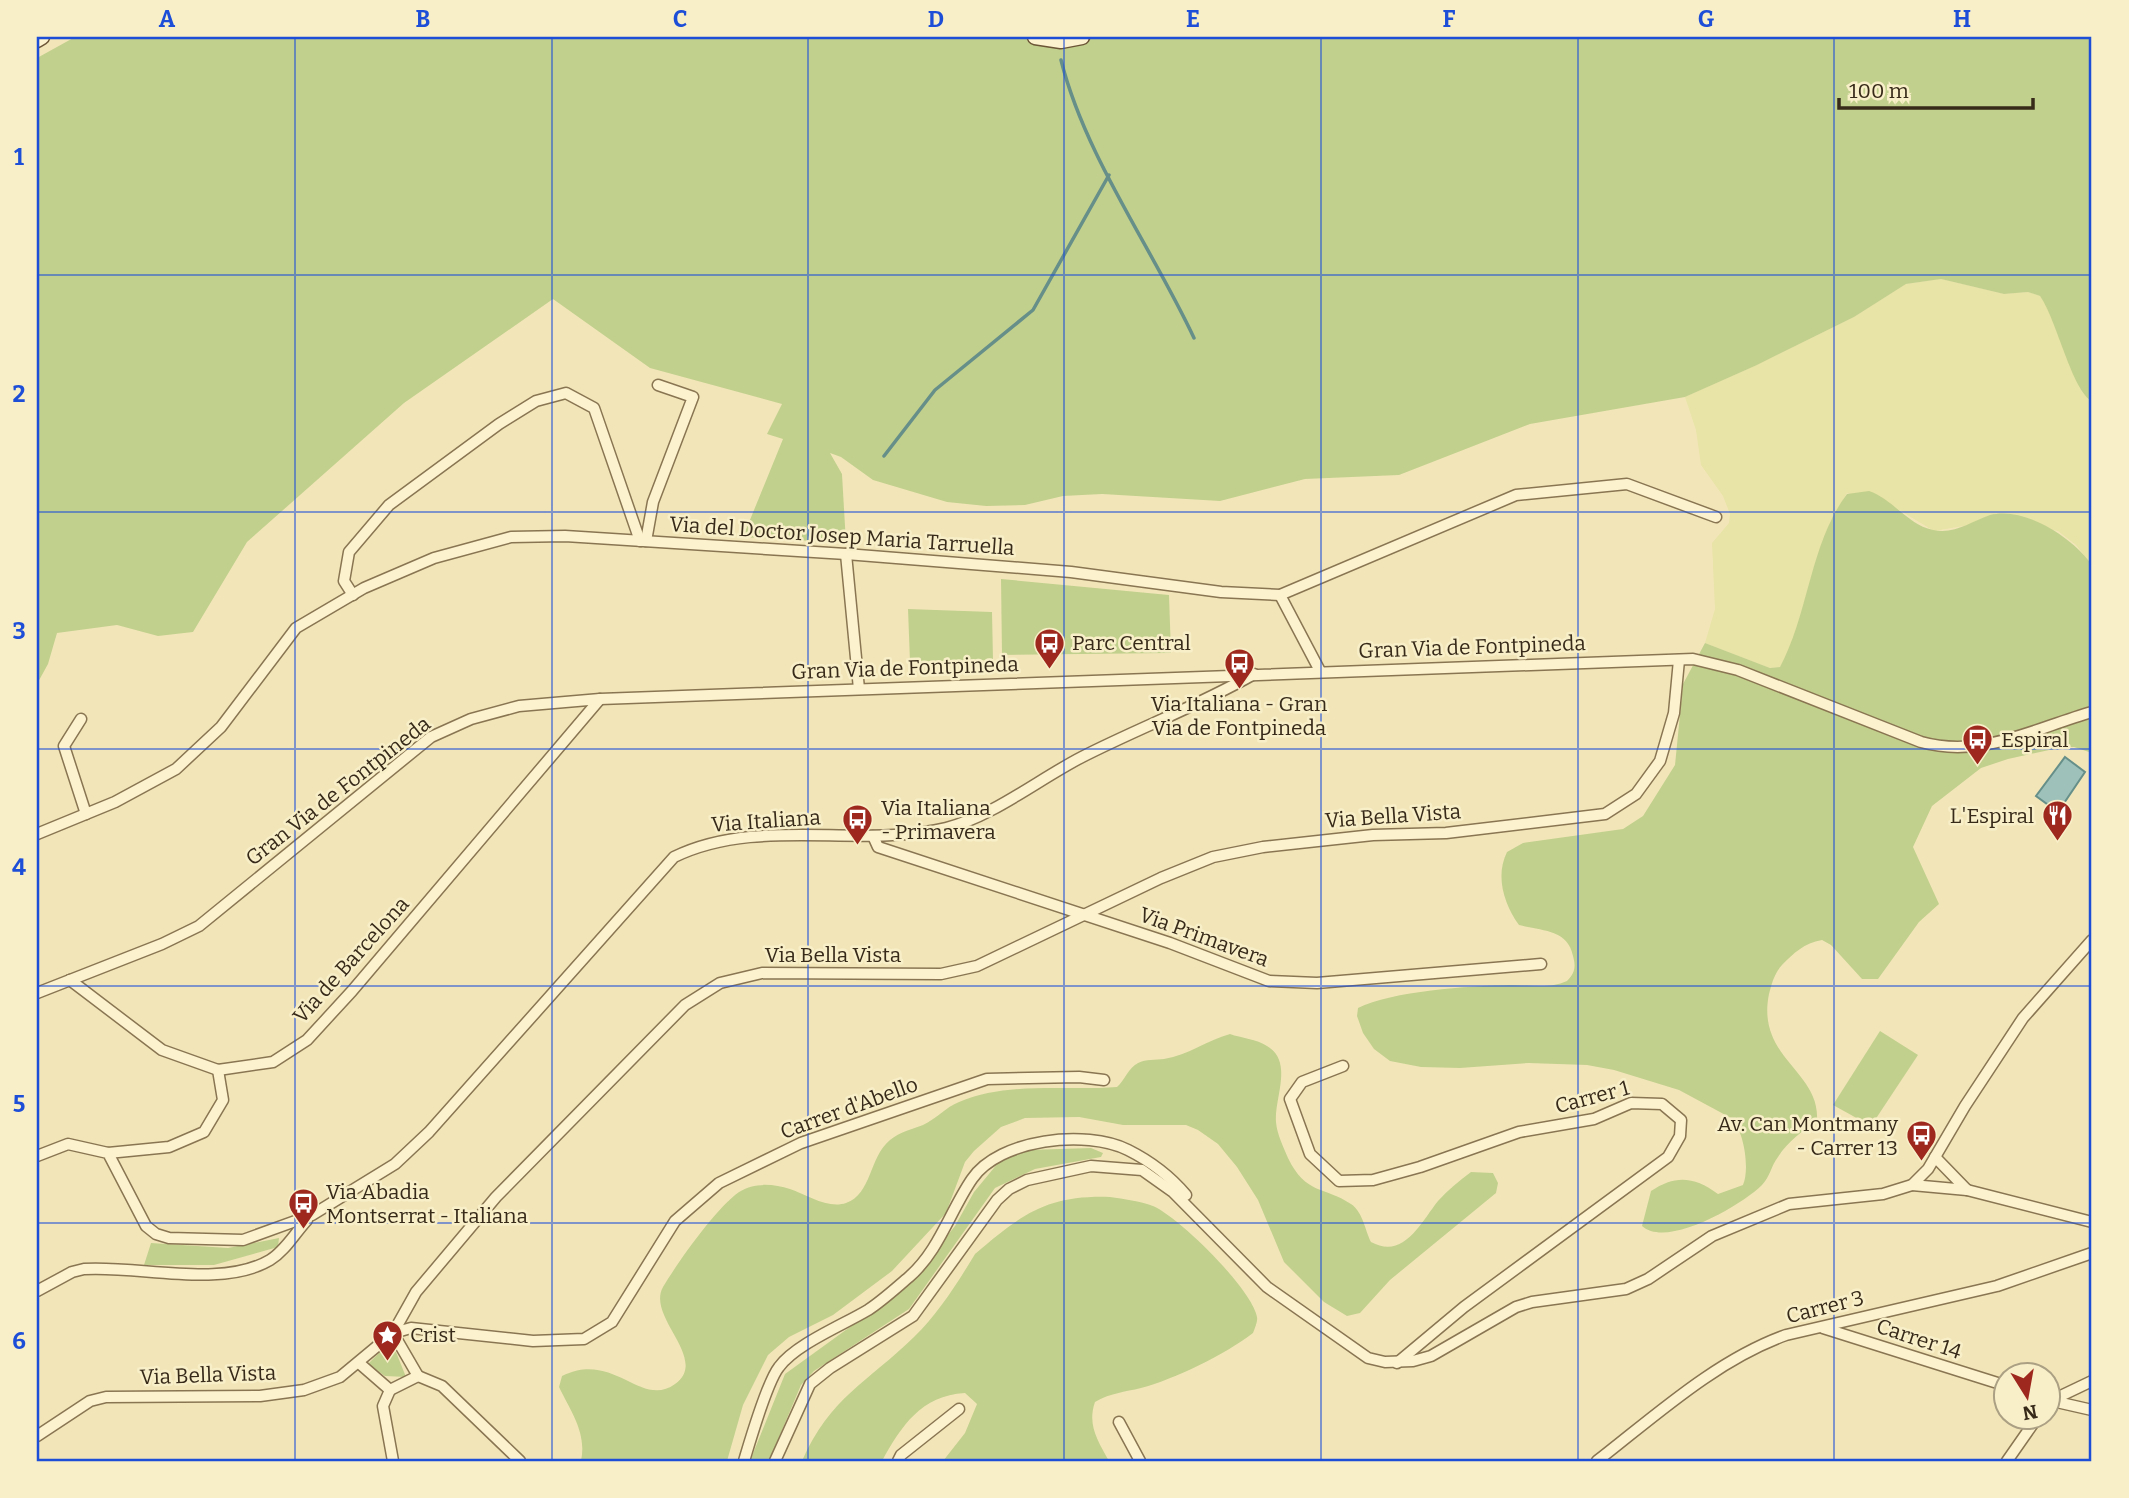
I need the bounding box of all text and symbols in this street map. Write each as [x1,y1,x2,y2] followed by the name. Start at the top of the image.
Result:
[159,5,176,33] text: A
[416,5,430,33] text: B
[673,5,687,33] text: C
[928,5,944,33] text: D
[1186,5,1200,33] text: E
[1443,5,1456,33] text: F
[1698,5,1715,33] text: G
[1953,5,1971,33] text: H
[1839,66,2033,110] scale bar
[1849,78,1909,104] text: 100 m
[14,143,24,171] text: 1
[13,380,26,408] text: 2
[669,511,1016,561] street label: Via del Doctor Josep Maria Tarruella
[12,617,26,645] text: 3
[1032,626,1066,670] bus stop icon: Parc Central
[1072,630,1191,656] place label: Parc Central
[1358,630,1587,664] street label: Gran Via de Fontpineda
[1222,647,1256,691] bus stop icon: Via Italiana - Gran Via de Fontpineda
[791,651,1020,685] street label: Gran Via de Fontpineda
[1151,691,1327,741] place label: Via Italiana - Gran Via de Fontpineda
[240,710,436,871] street label: Gran Via de Fontpineda
[1961,723,1995,767] bus stop icon: Espiral
[2001,727,2069,753] place label: Espiral
[881,795,996,845] place label: Via Italiana - Primavera
[1324,798,1462,834] street label: Via Bella Vista
[2040,799,2074,843] restaurant icon: L'Espiral
[841,803,875,847] bus stop icon: Via Italiana - Primavera
[1950,803,2034,829] place label: L'Espiral
[710,804,822,838] street label: Via Italiana
[12,853,26,881] text: 4
[287,891,415,1029] street label: Via de Barcelona
[1136,902,1273,973] street label: Via Primavera
[765,942,902,968] street label: Via Bella Vista
[777,1071,921,1145] street label: Carrer d'Abello
[1552,1075,1632,1119] street label: Carrer 1
[13,1090,25,1118] text: 5
[1717,1111,1899,1161] place label: Av. Can Montmany - Carrer 13
[1904,1119,1938,1163] bus stop icon: Av. Can Montmany - Carrer 13
[326,1179,528,1229] place label: Via Abadia Montserrat - Italiana
[286,1187,320,1231] bus stop icon: Via Abadia Montserrat - Italiana
[1783,1285,1867,1329] street label: Carrer 3
[1873,1313,1965,1365] street label: Carrer 14
[370,1318,404,1362] place icon: Crist
[410,1322,456,1348] place label: Crist
[12,1327,26,1355] text: 6
[139,1360,277,1390] street label: Via Bella Vista
[1993,1362,2062,1432] north arrow
[2020,1400,2040,1425] text: N

